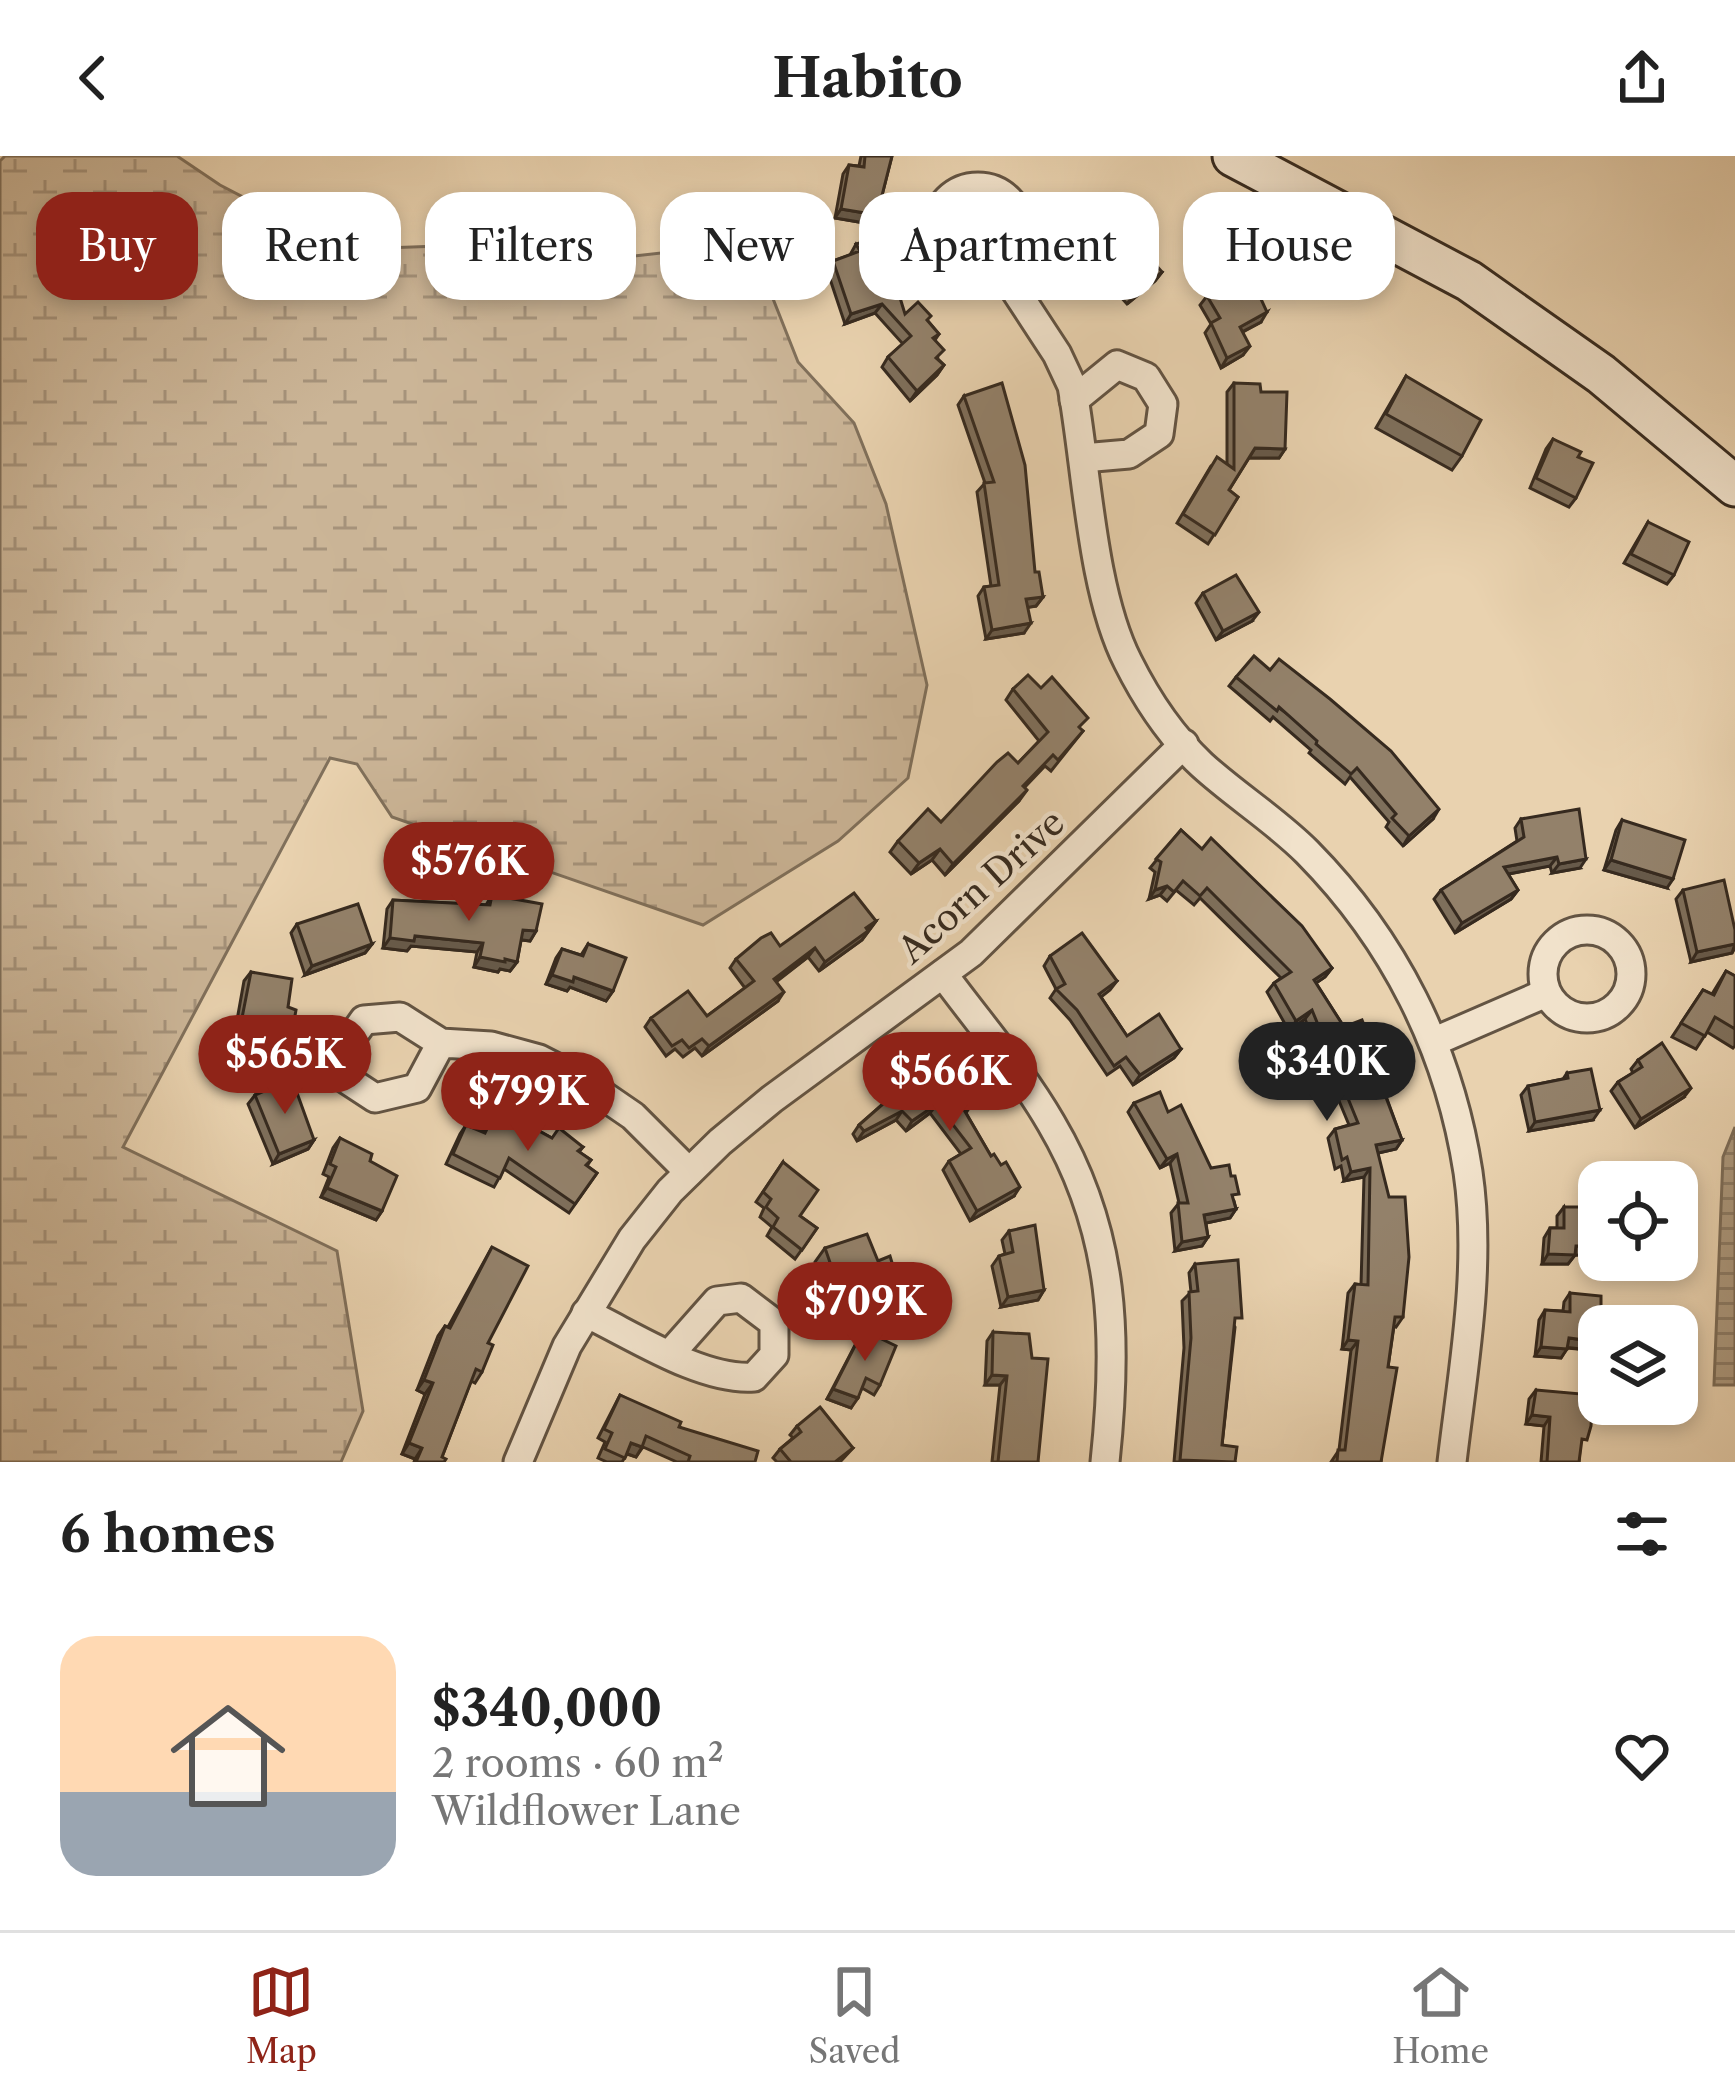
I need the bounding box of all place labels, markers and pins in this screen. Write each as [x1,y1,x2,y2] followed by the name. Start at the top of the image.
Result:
[385,822,553,924] pin: $576K
[201,1015,369,1117] pin: $565K
[1243,1022,1411,1124] pin: $340K
[866,1032,1034,1134] pin: $566K
[444,1052,612,1154] pin: $799K
[781,1262,949,1364] pin: $709K

